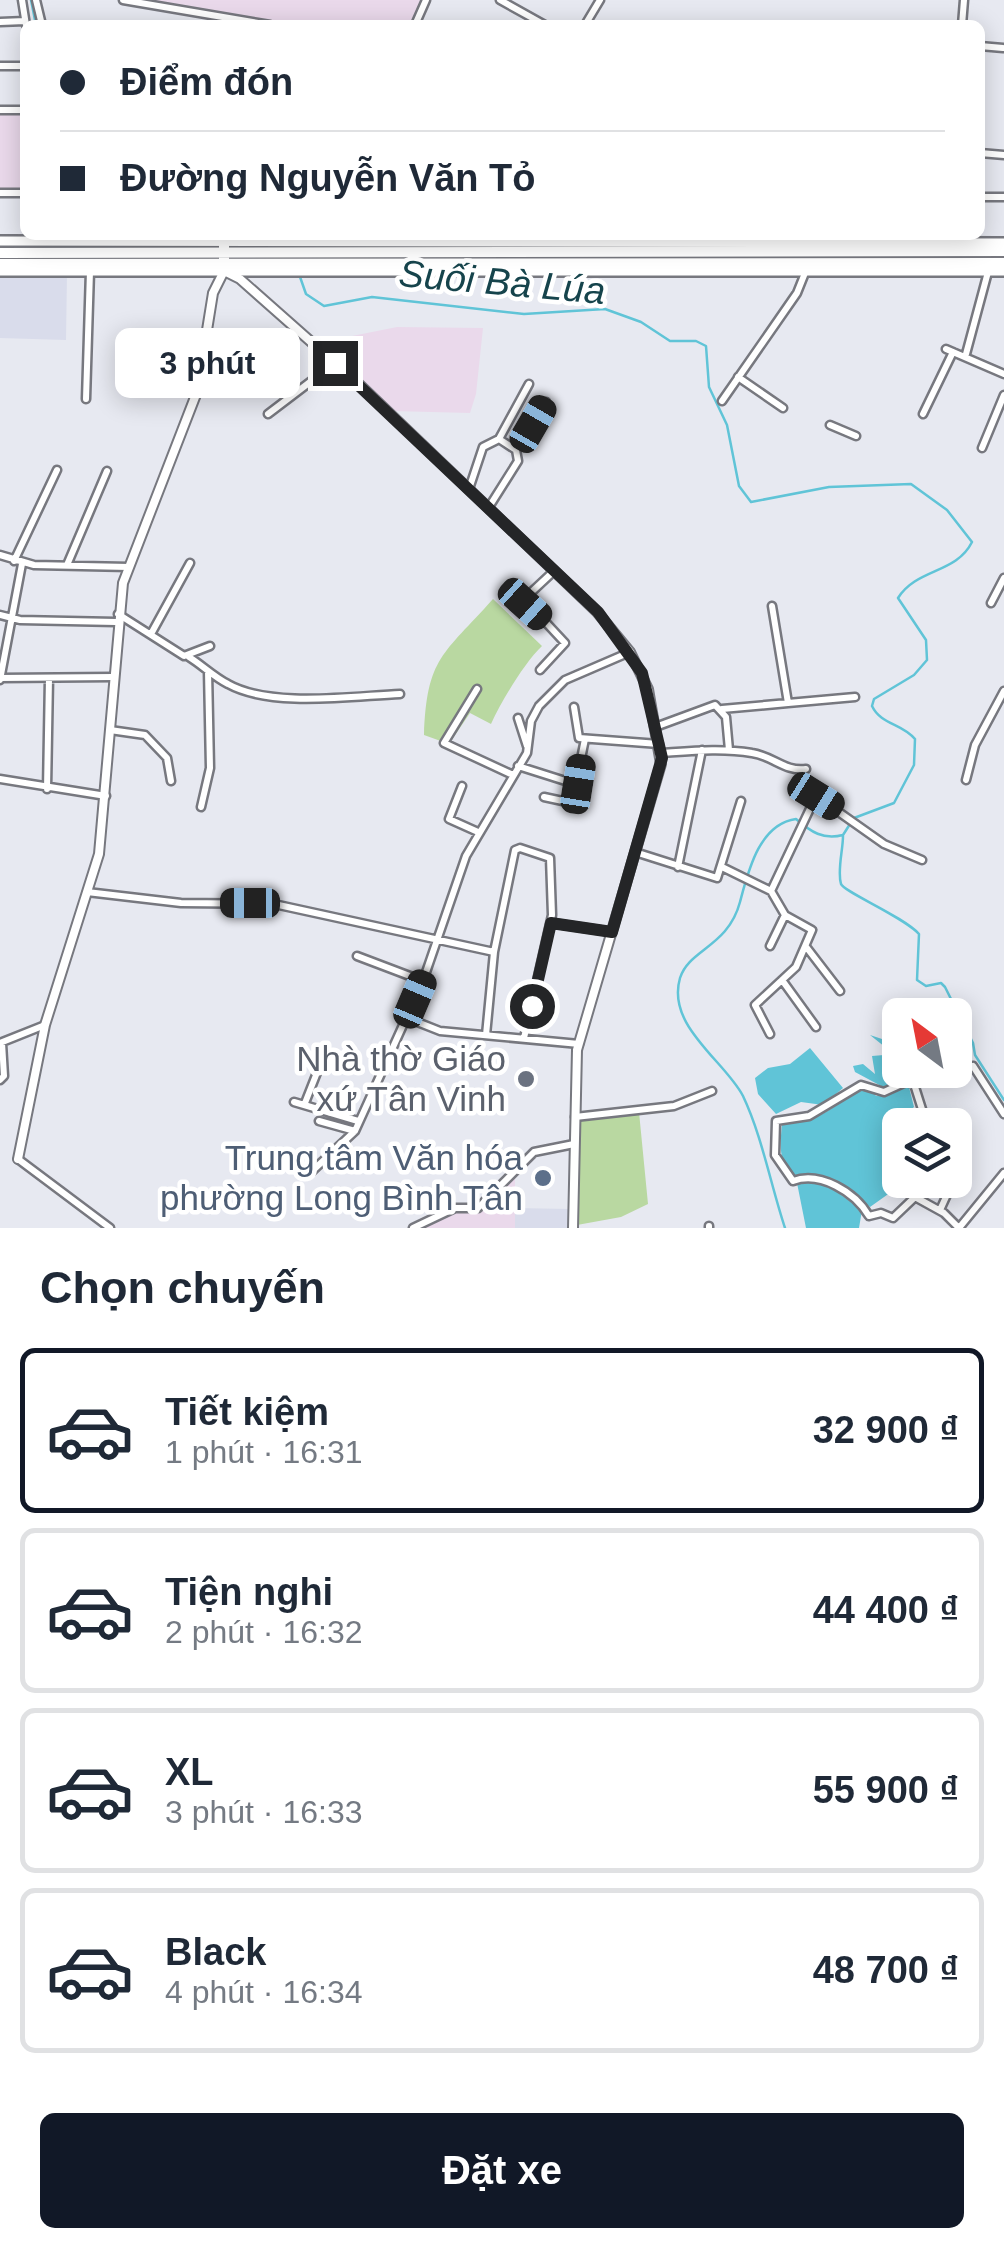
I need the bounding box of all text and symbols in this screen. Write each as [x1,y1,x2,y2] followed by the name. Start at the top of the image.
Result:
[120,61,293,103] text: Điểm đón
[120,157,536,199] text: Đường Nguyễn Văn Tỏ
[397,252,607,312] water label: Suối Bà Lúa
[115,328,300,398] callout: 3 phút
[313,341,358,386] route end
[160,345,255,381] text: 3 phút
[505,391,561,457] car
[493,573,557,635] car
[558,752,598,816] car
[783,767,849,825] car
[220,888,280,918] car
[389,966,441,1032] car
[510,984,555,1029] route start
[882,998,972,1088] north arrow
[882,998,972,1198] map controls
[296,1039,506,1118] place label: Nhà thờ Giáo xứ Tân Vinh
[515,1068,537,1090] marker: Nhà thờ Giáo xứ Tân Vinh
[882,1108,972,1198] button: layers
[160,1138,524,1217] place label: Trung tâm Văn hóa phường Long Bình Tân
[532,1167,554,1189] marker: Trung tâm Văn hóa phường Long Bình Tân
[40,1262,325,1313] text: Chọn chuyến
[45,1386,135,1476] icon: car
[165,1391,329,1433] text: Tiết kiệm
[813,1409,959,1451] text: 32 900 ₫
[165,1434,362,1470] text: 1 phút · 16:31
[45,1566,135,1656] icon: car
[165,1571,333,1613] text: Tiện nghi
[813,1589,959,1631] text: 44 400 ₫
[165,1614,362,1650] text: 2 phút · 16:32
[45,1746,135,1836] icon: car
[165,1751,214,1793] text: XL
[813,1769,959,1811] text: 55 900 ₫
[165,1794,362,1830] text: 3 phút · 16:33
[45,1926,135,2016] icon: car
[165,1931,266,1973] text: Black
[813,1949,959,1991] text: 48 700 ₫
[165,1974,362,2010] text: 4 phút · 16:34
[40,2113,964,2228] button: Đặt xe

